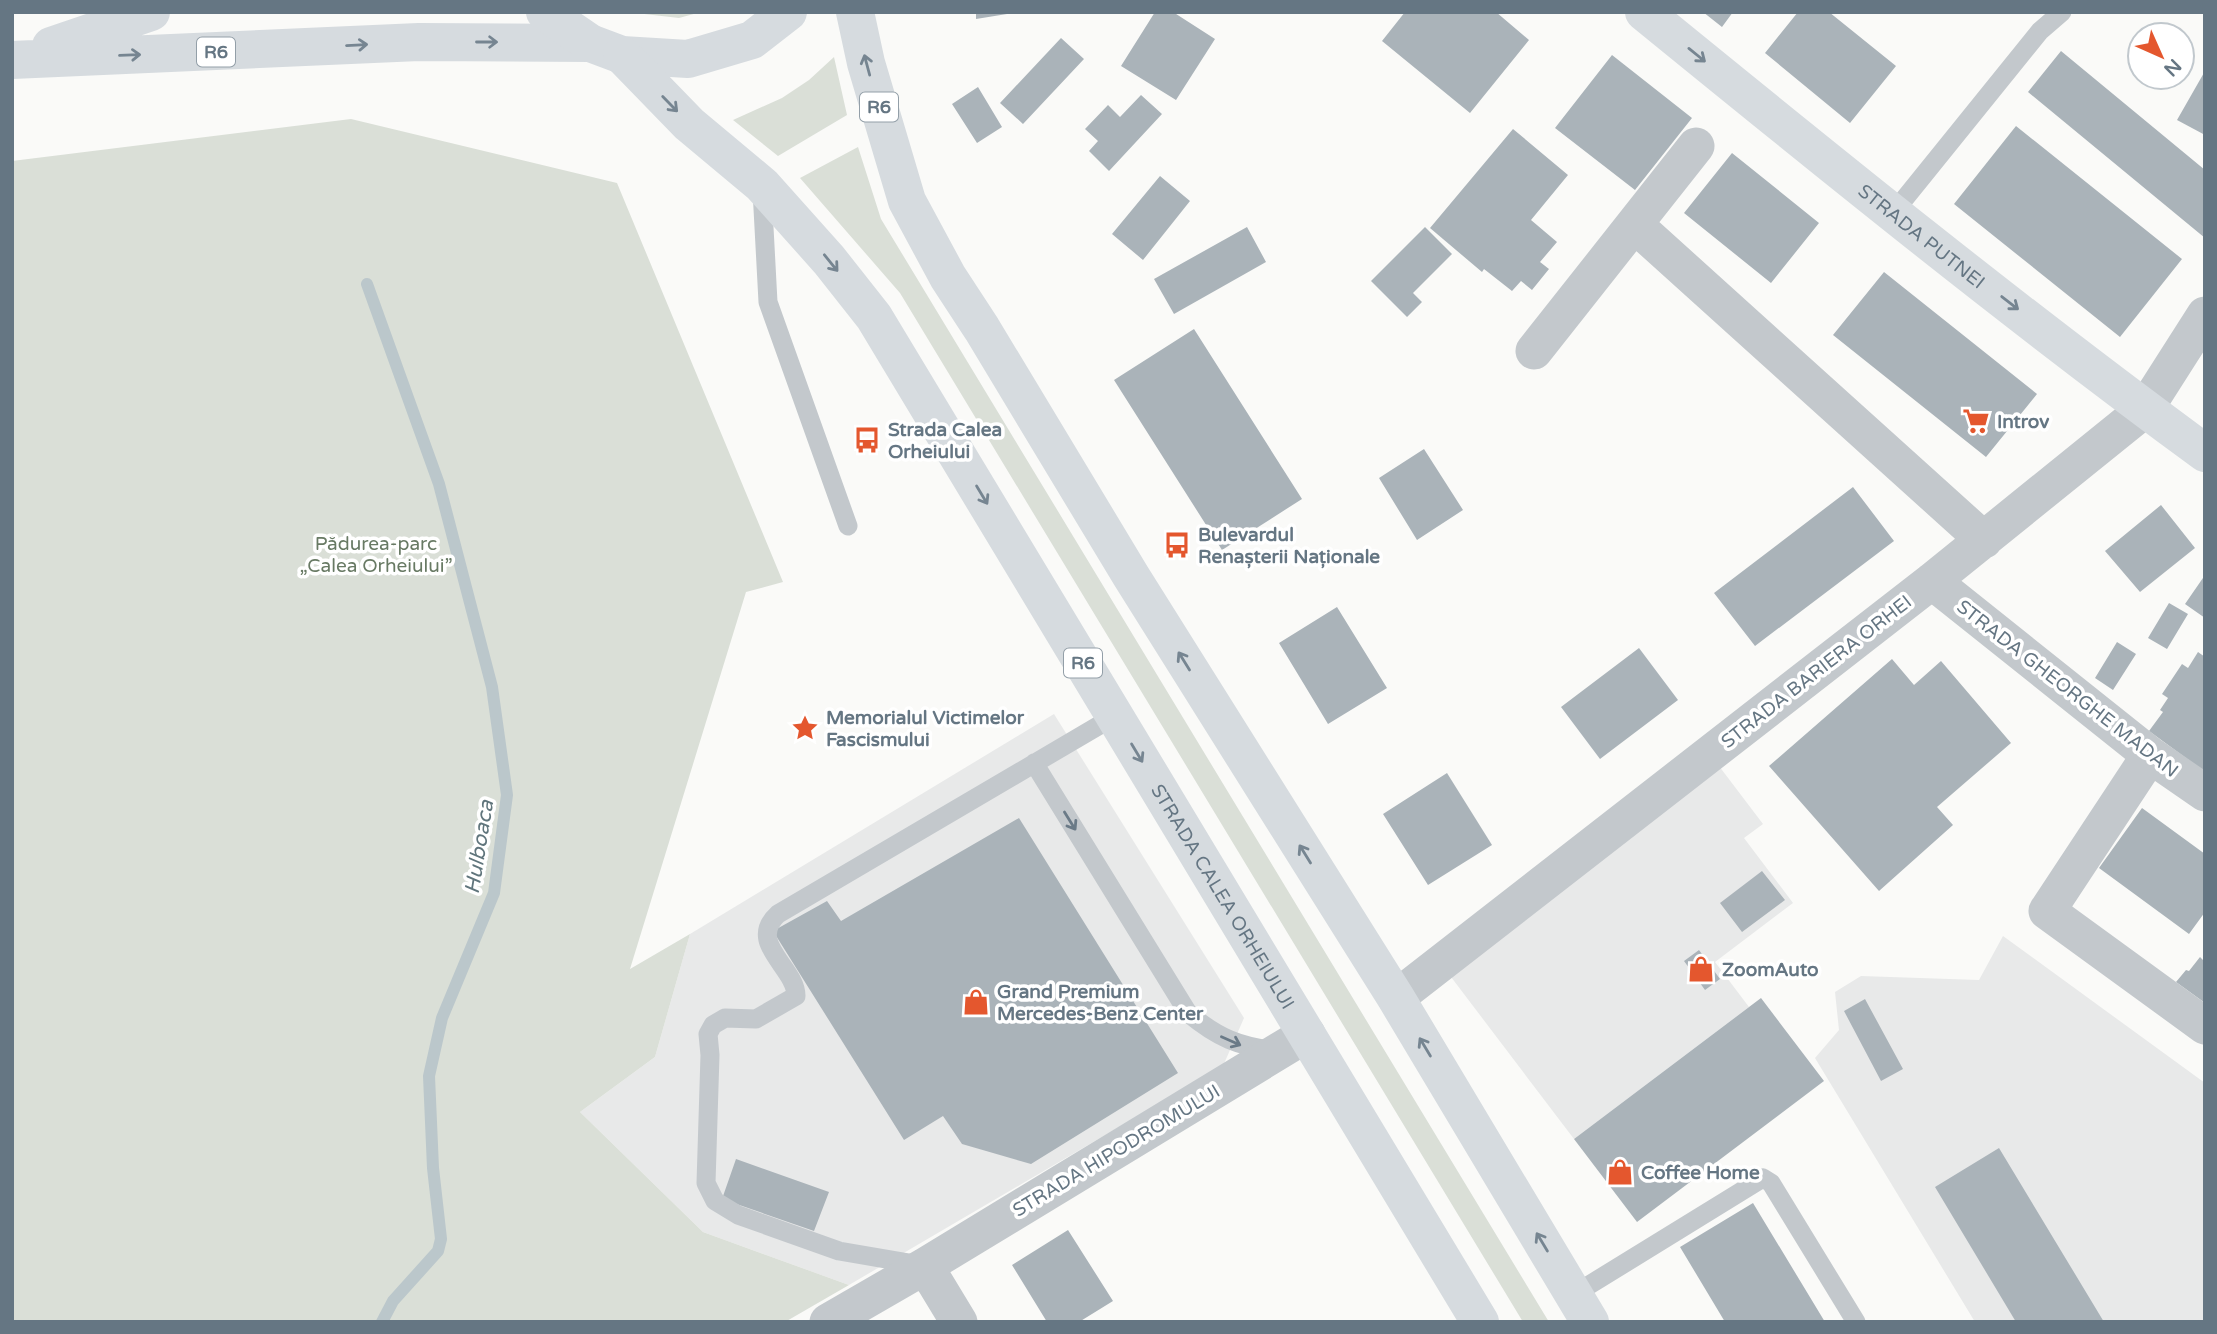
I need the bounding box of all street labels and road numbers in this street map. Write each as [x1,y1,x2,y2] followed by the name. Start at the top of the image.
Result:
[197,38,235,66] road number: R6
[860,92,898,122] road number: R6
[1854,180,1989,294] street label: STRADA PUTNEI
[1717,591,1916,753] street label: STRADA BARIERA ORHEI
[1952,596,2182,782] street label: STRADA GHEORGHE MADAN
[1064,648,1102,678] road number: R6
[1146,780,1299,1013] street label: STRADA CALEA ORHEIULUI
[1009,1080,1224,1221] street label: STRADA HIPODROMULUI

